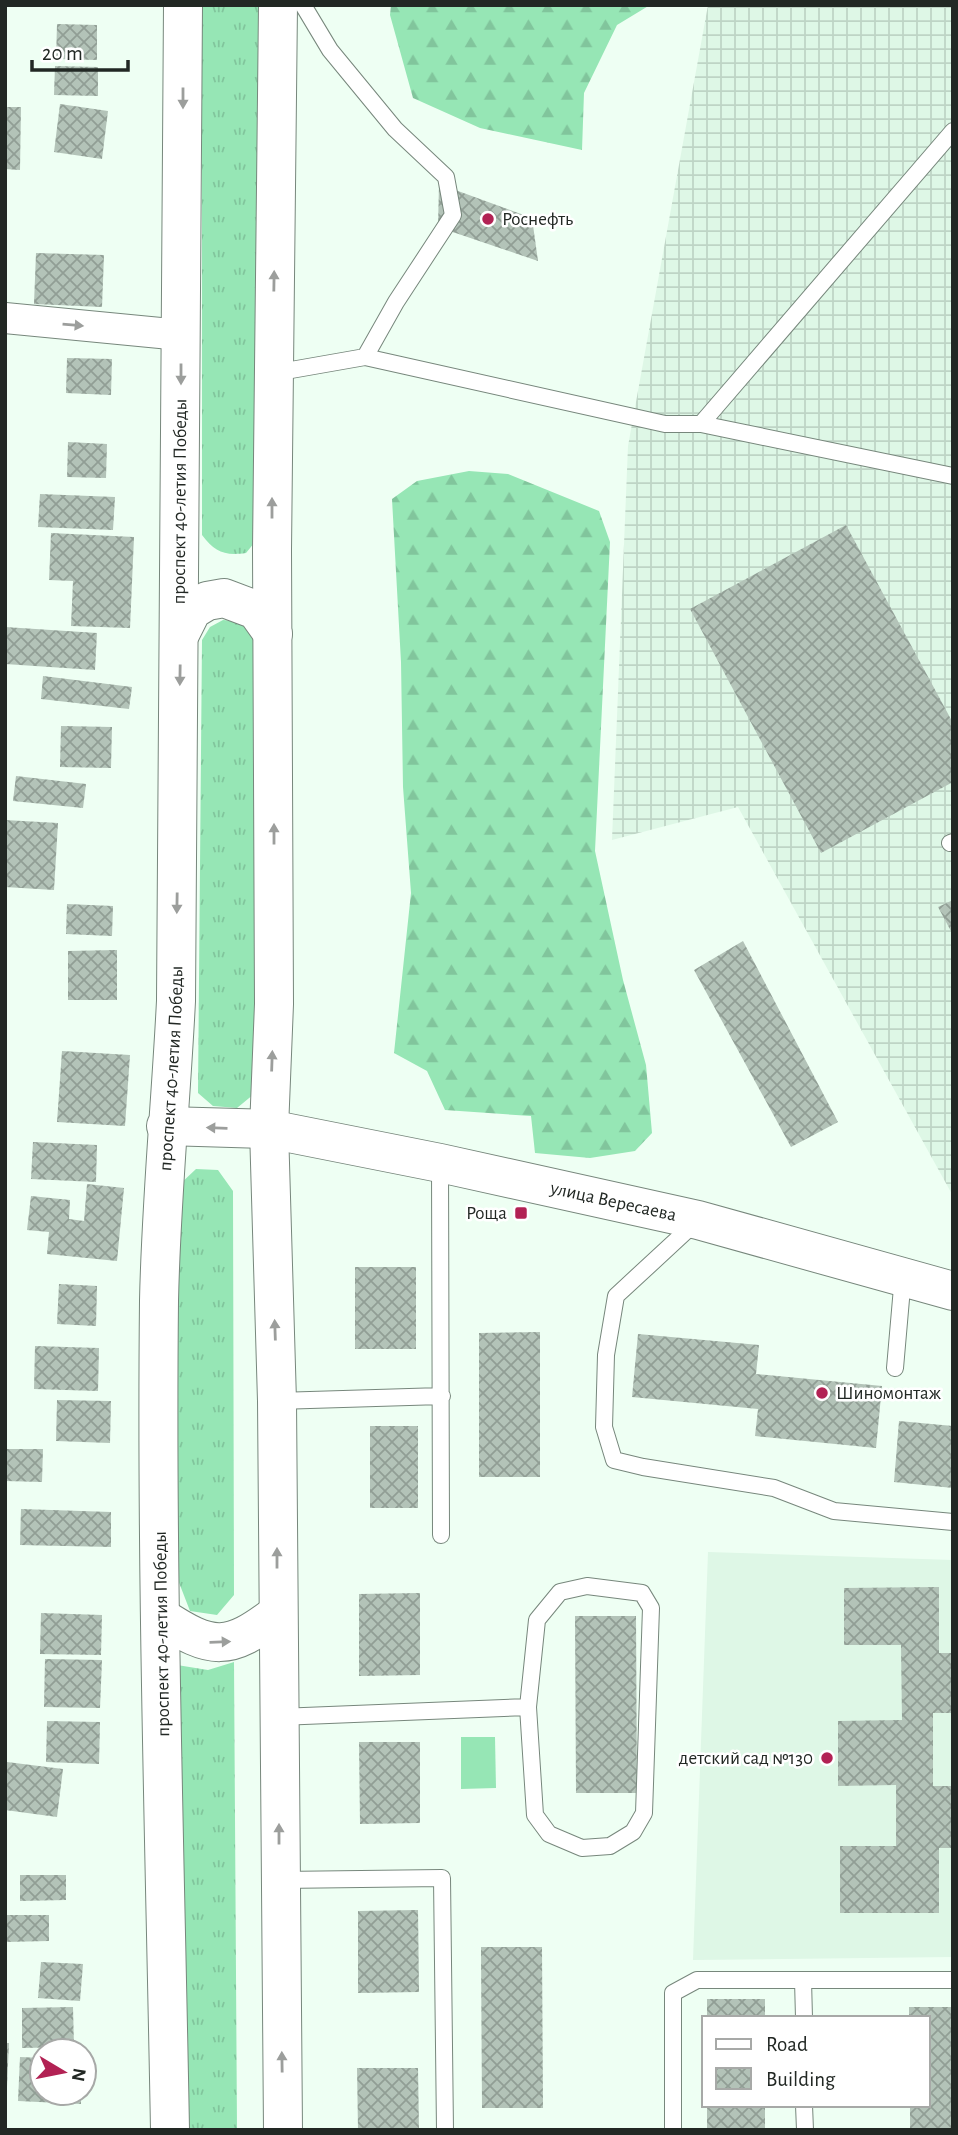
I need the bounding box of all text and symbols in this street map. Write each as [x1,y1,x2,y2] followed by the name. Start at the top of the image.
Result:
[32,28,128,72] scale bar
[42,43,83,64] text: 20 m
[177,87,189,109] one-way arrow
[502,210,573,229] place label: Роснефть
[480,211,496,227] marker: Роснефть
[268,269,280,291] one-way arrow
[62,320,84,331] one-way arrow
[175,364,187,386] one-way arrow
[169,399,190,605] street label: проспект 40-летия Победы
[266,497,278,519] one-way arrow
[174,665,186,687] one-way arrow
[268,822,280,844] one-way arrow
[171,892,183,914] one-way arrow
[156,966,186,1172] street label: проспект 40-летия Победы
[266,1050,277,1072] one-way arrow
[206,1122,228,1134] one-way arrow
[548,1178,679,1225] street label: улица Вересаева
[466,1204,507,1223] place label: Роща
[513,1205,529,1221] marker: Роща
[269,1319,280,1341] one-way arrow
[836,1384,942,1403] place label: Шиномонтаж
[814,1385,830,1401] marker: Шиномонтаж
[151,1531,173,1737] street label: проспект 40-летия Победы
[271,1546,283,1568] one-way arrow
[209,1637,231,1648] one-way arrow
[679,1749,813,1768] place label: детский сад №130
[819,1750,835,1766] marker: детский сад №130
[273,1823,285,1845] one-way arrow
[702,2016,930,2107] legend
[766,2034,808,2055] text: Road
[28,2037,98,2107] north arrow
[276,2050,288,2072] one-way arrow
[68,2067,89,2083] text: N
[766,2069,836,2090] text: Building

